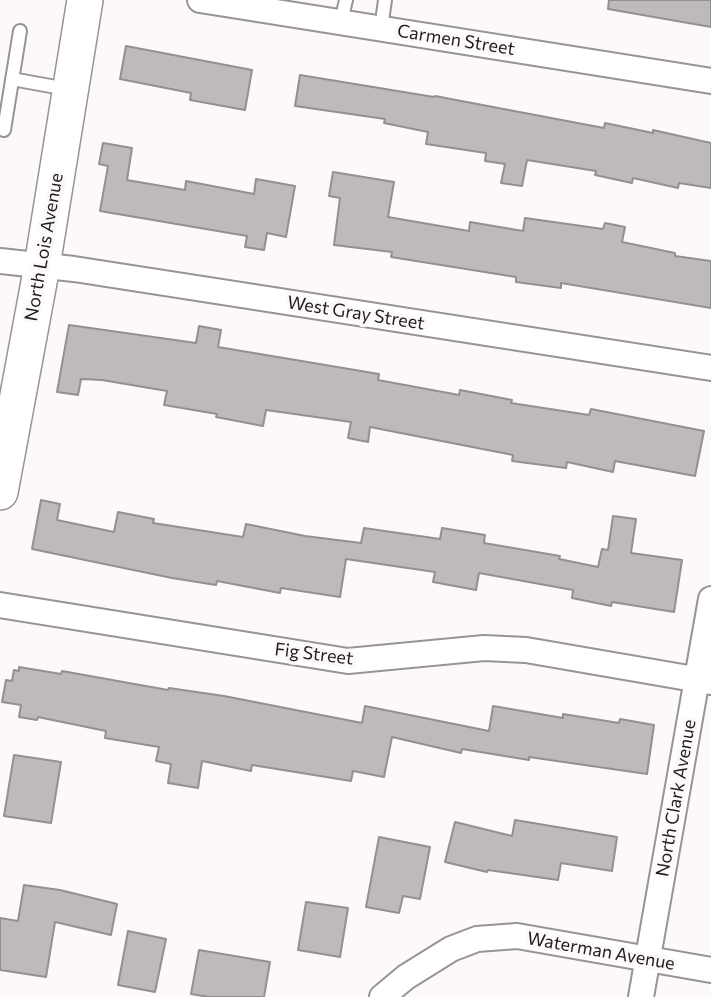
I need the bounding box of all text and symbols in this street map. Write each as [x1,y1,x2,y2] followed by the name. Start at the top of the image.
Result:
[396,20,516,60] street label: Carmen Street
[20,171,68,323] street label: North Lois Avenue
[286,291,426,335] street label: West Gray Street
[273,638,355,670] street label: Fig Street
[652,718,700,878] street label: North Clark Avenue
[525,927,677,975] street label: Waterman Avenue

